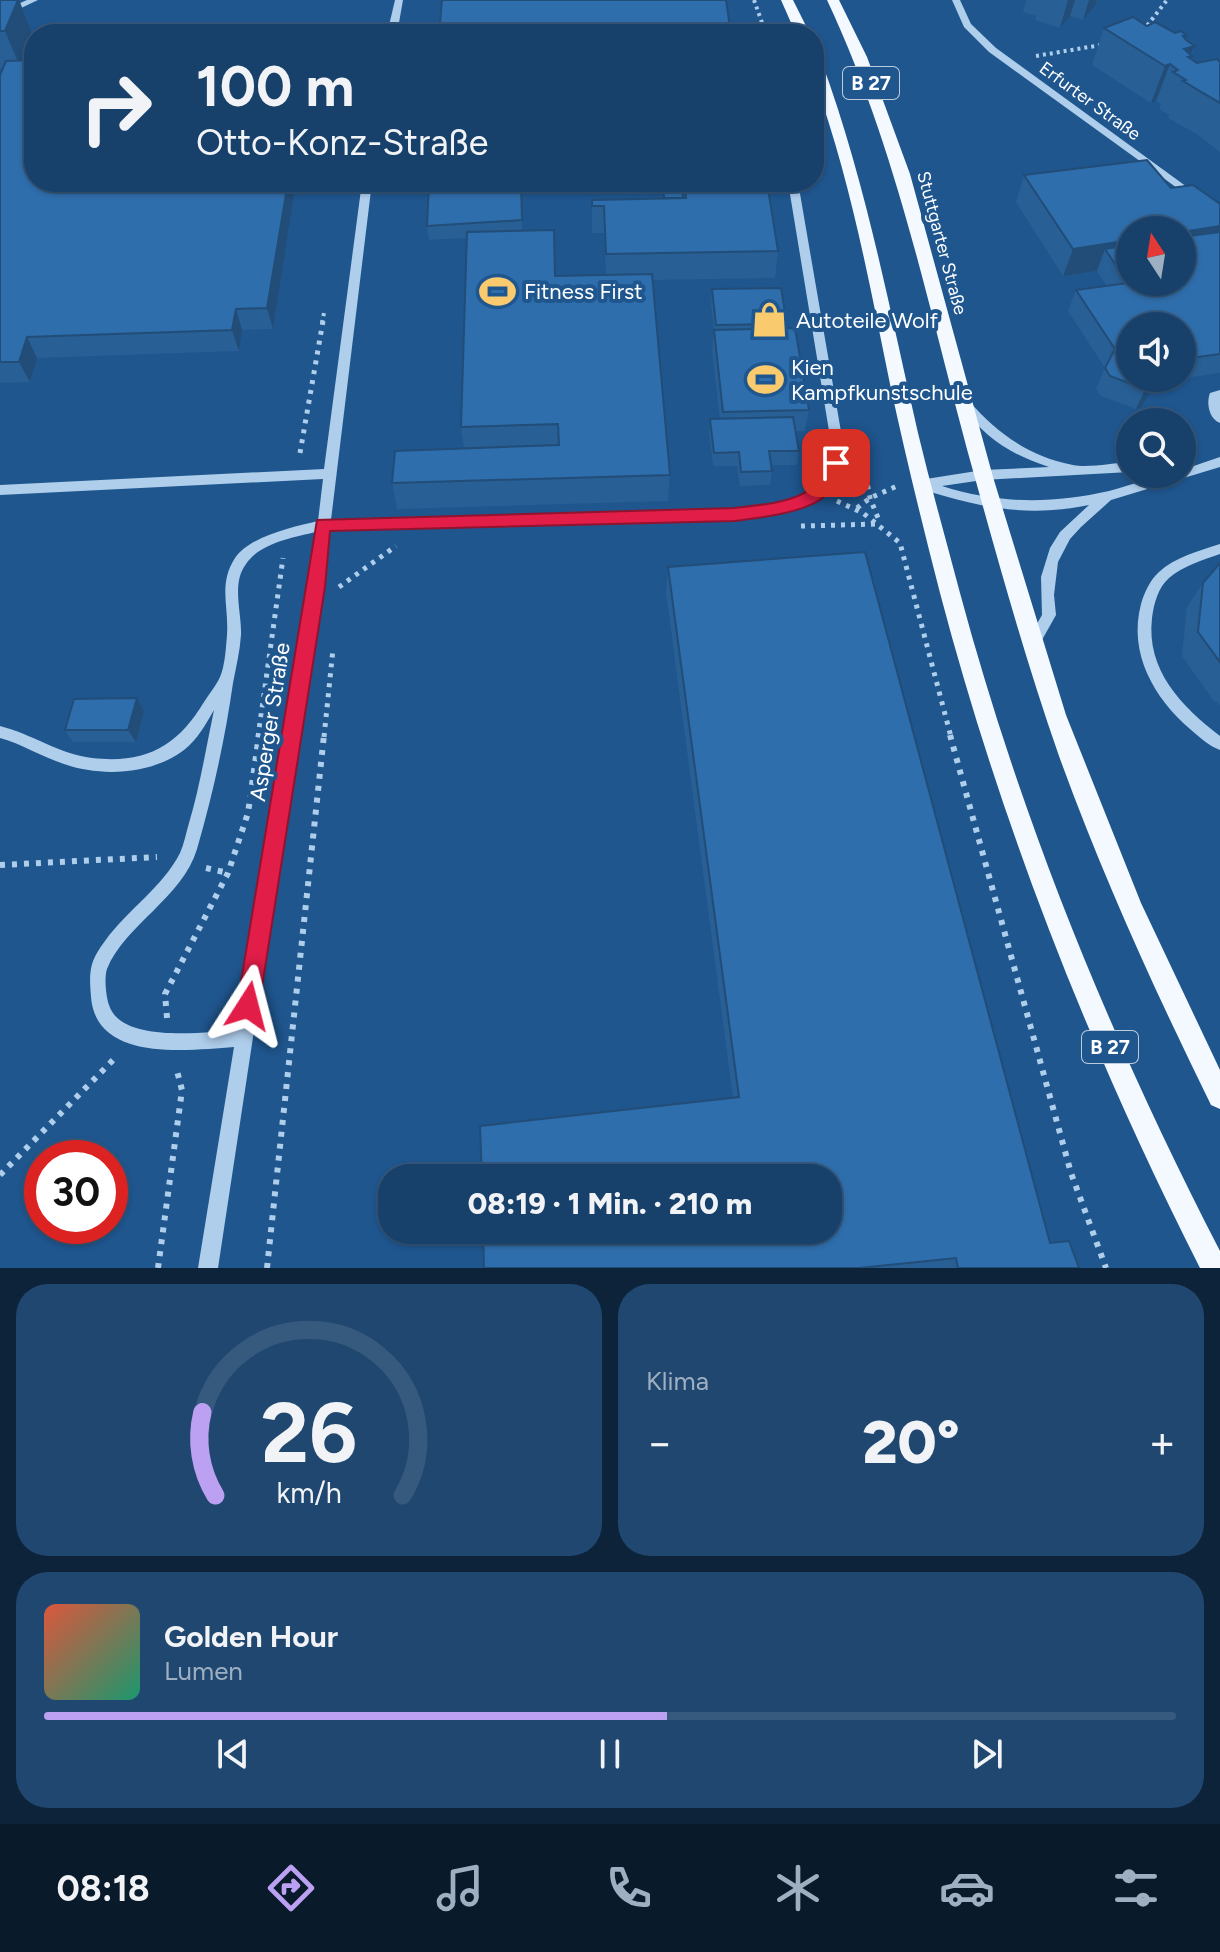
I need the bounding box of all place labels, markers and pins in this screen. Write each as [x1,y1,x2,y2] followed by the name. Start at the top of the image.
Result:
[479,272,517,310] sports icon: Fitness First
[524,278,643,305] place label: Fitness First
[751,301,789,339] shop icon: Autoteile Wolf
[796,307,939,334] place label: Autoteile Wolf
[791,354,973,406] place label: Kien Kampfkunstschule
[746,361,784,399] sports icon: Kien Kampfkunstschule
[802,429,870,497] pin

